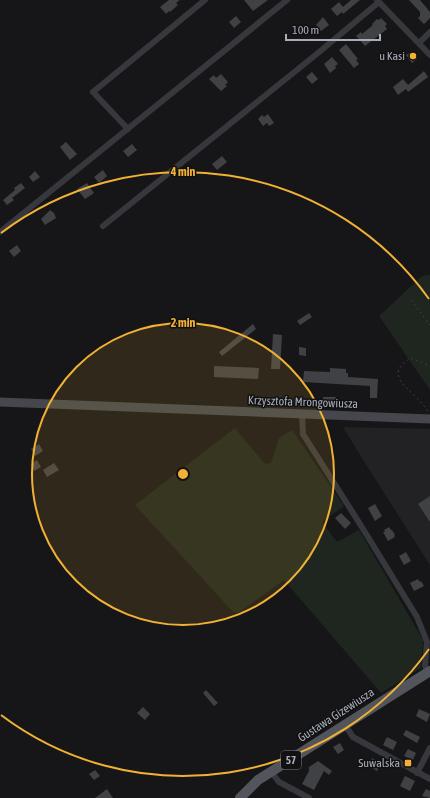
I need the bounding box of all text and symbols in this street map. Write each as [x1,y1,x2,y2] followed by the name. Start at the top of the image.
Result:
[286,16,380,42] scale bar
[292,23,319,37] text: 100 m
[379,49,405,63] place label: u Kasi
[408,51,418,61] marker: u Kasi
[170,165,195,179] text: 4 min
[171,316,195,330] text: 2 min
[248,393,358,411] street label: Krzysztofa Mrongowiusza
[176,467,190,481] centre of rings
[295,685,377,745] street label: Gustawa Gizewiusza
[281,751,301,769] road number: 57
[358,756,400,770] place label: Suwalska
[403,758,413,768] marker: Suwalska

